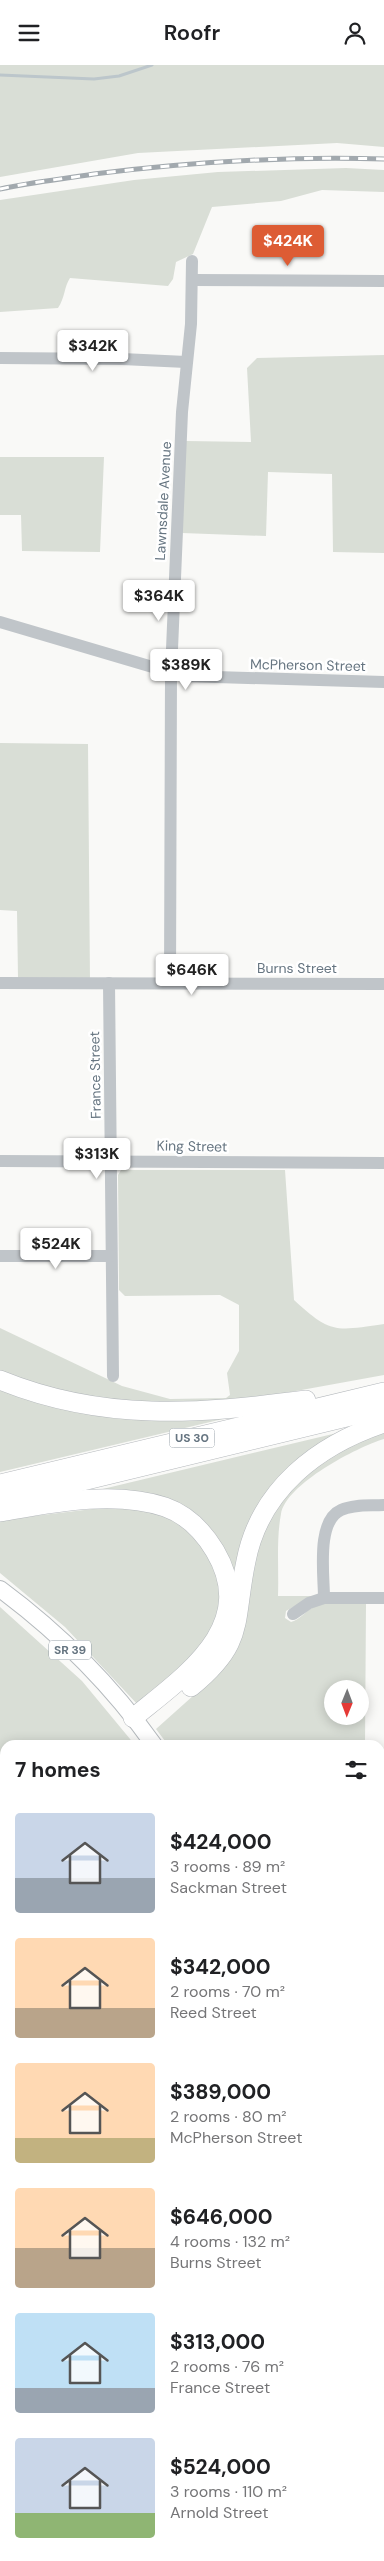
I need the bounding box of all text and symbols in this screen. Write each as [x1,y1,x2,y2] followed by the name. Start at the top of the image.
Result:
[164,18,220,47] text: Roofr
[15,19,43,47] icon: menu
[341,19,369,47] icon: person
[253,225,323,267] pin: $424K
[263,230,313,251] text: $424K
[58,329,128,372] pin: $342K
[68,335,118,356] text: $342K
[151,441,175,561] street label: Lawnsdale Avenue
[124,579,194,622] pin: $364K
[134,585,184,606] text: $364K
[151,649,221,691] pin: $389K
[161,654,211,675] text: $389K
[250,655,366,675] street label: McPherson Street
[157,953,227,996] pin: $646K
[167,959,217,980] text: $646K
[257,959,337,977] street label: Burns Street
[85,1031,105,1119] street label: France Street
[156,1136,228,1156] street label: King Street
[62,1137,132,1180] pin: $313K
[74,1143,120,1164] text: $313K
[21,1227,91,1270] pin: $524K
[31,1233,81,1254] text: $524K
[170,1429,214,1447] road number: US 30
[49,1641,91,1659] road number: SR 39
[324,1680,369,1725] north arrow
[324,1680,369,1725] map controls
[15,1756,101,1784] text: 7 homes
[342,1756,370,1784] icon: filters
[170,1828,271,1856] text: $424,000
[55,1833,115,1893] icon: home
[170,1856,285,1877] text: 3 rooms · 89 m²
[170,1877,287,1898] text: Sackman Street
[170,1953,271,1981] text: $342,000
[55,1958,115,2018] icon: home
[170,1981,285,2002] text: 2 rooms · 70 m²
[170,2002,257,2023] text: Reed Street
[170,2078,271,2106] text: $389,000
[55,2083,115,2143] icon: home
[170,2106,287,2127] text: 2 rooms · 80 m²
[170,2127,302,2148] text: McPherson Street
[170,2203,272,2231] text: $646,000
[55,2208,115,2268] icon: home
[170,2231,290,2252] text: 4 rooms · 132 m²
[170,2252,262,2273] text: Burns Street
[170,2328,265,2356] text: $313,000
[55,2333,115,2393] icon: home
[170,2356,284,2377] text: 2 rooms · 76 m²
[170,2377,270,2398] text: France Street
[170,2453,271,2481] text: $524,000
[55,2458,115,2518] icon: home
[170,2481,287,2502] text: 3 rooms · 110 m²
[170,2502,268,2523] text: Arnold Street

